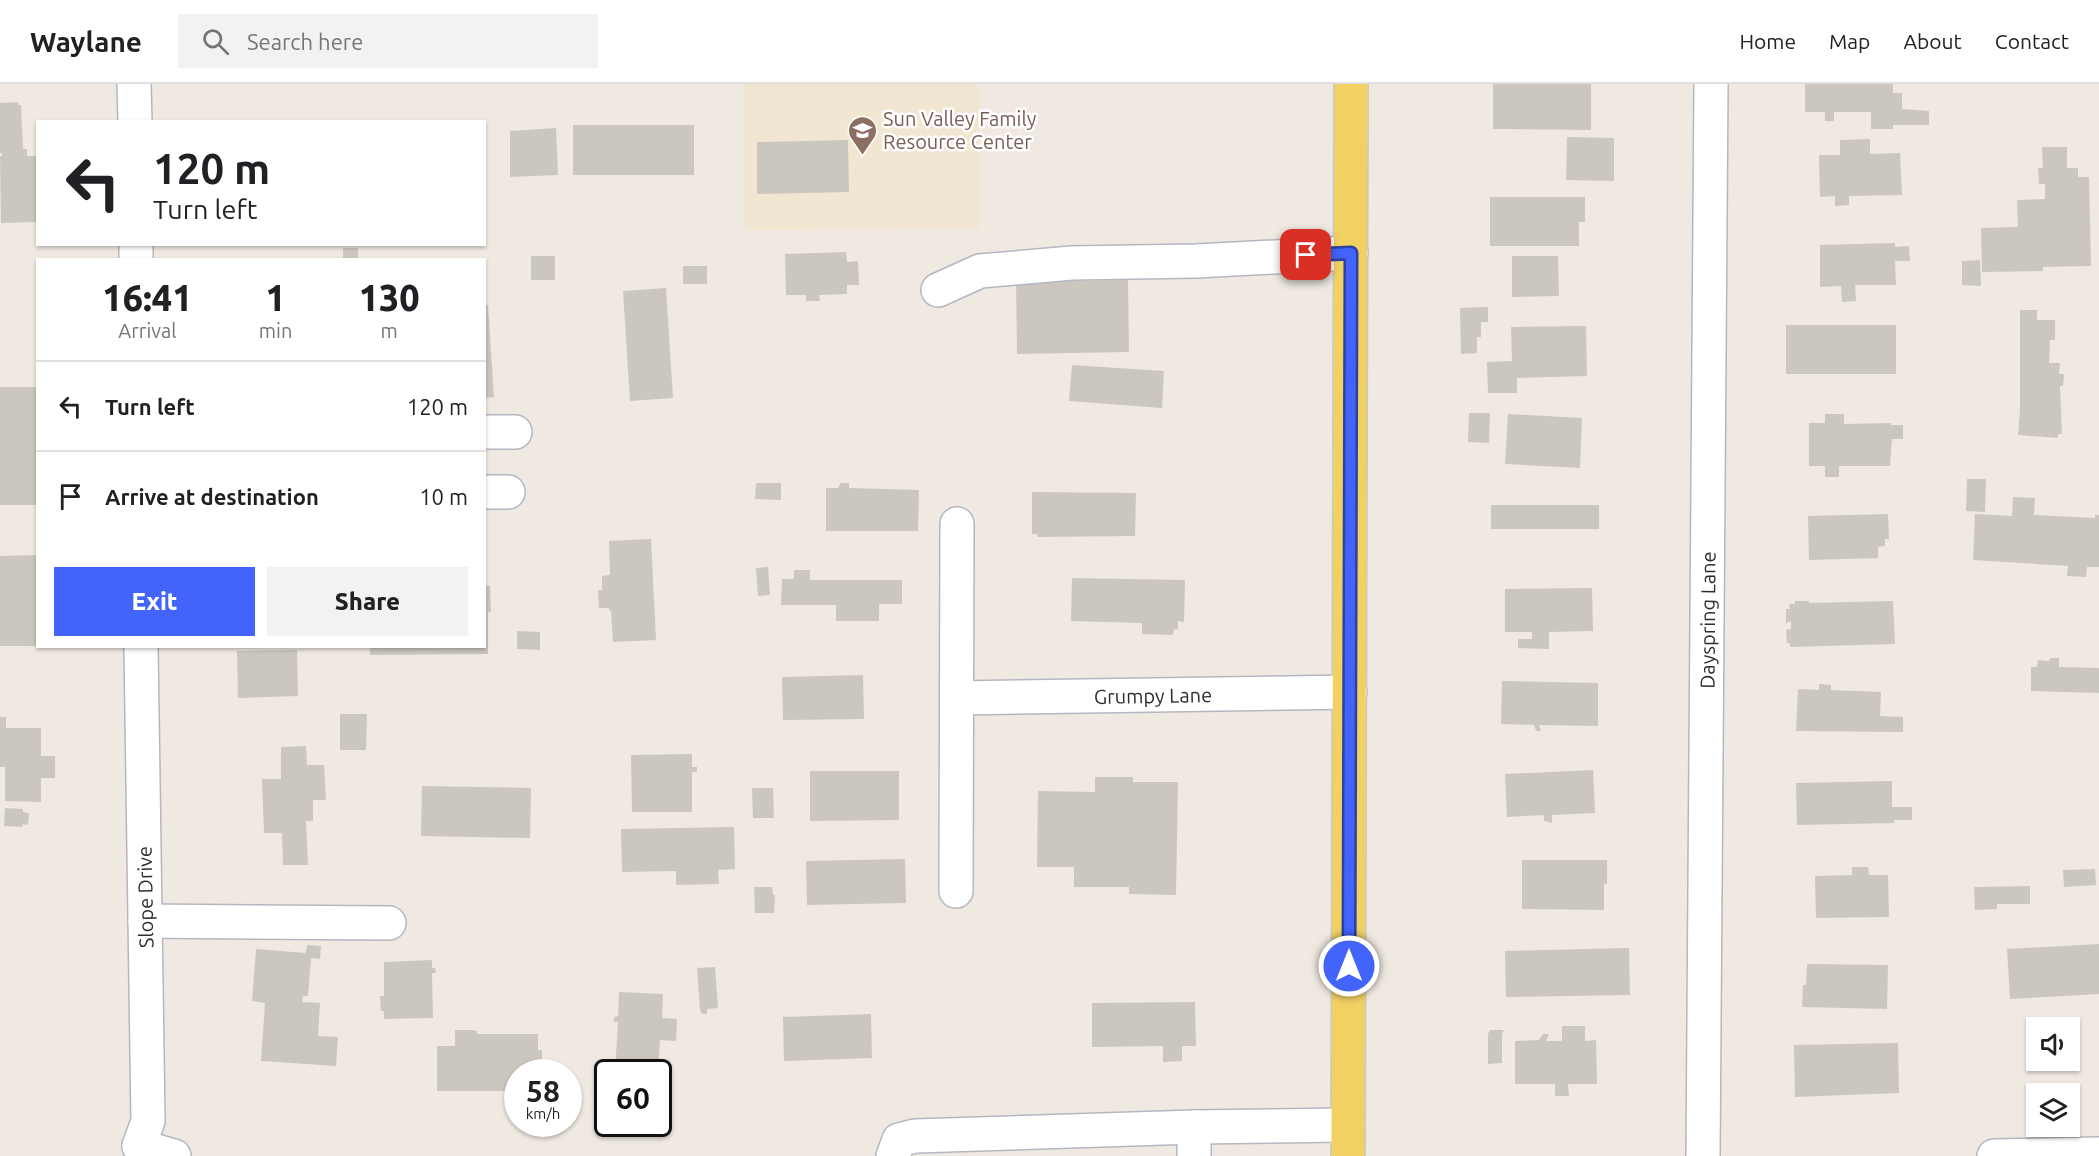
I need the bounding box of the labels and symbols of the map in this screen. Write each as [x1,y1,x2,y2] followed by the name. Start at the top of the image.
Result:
[883,107,1037,153] place label: Sun Valley Family Resource Center
[846,114,878,156] school or university icon: Sun Valley Family Resource Center
[1280,229,1331,280] pin
[1695,551,1719,689] street label: Dayspring Lane
[1094,683,1212,707] street label: Grumpy Lane
[133,846,157,948] street label: Slope Drive
[1317,934,1381,998] position arrow
[594,1059,672,1137] speed limit sign: 60

